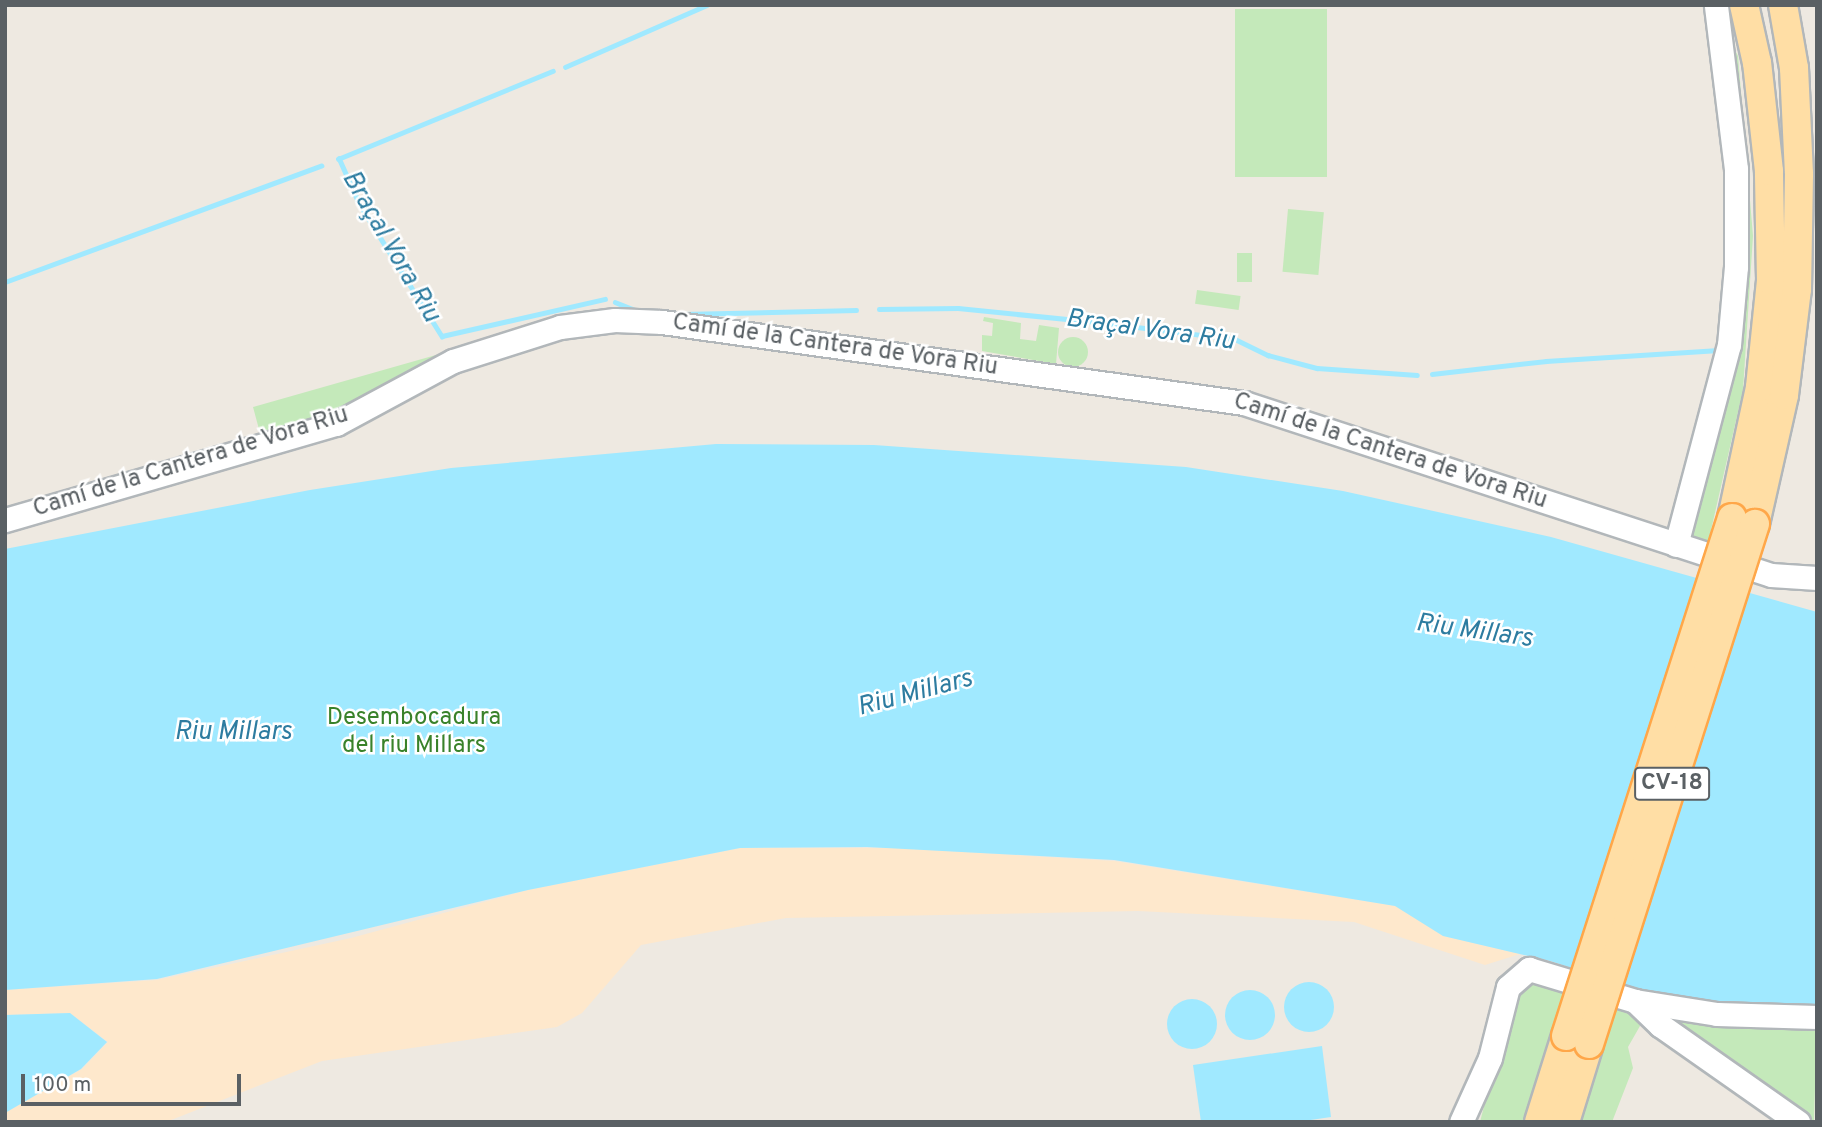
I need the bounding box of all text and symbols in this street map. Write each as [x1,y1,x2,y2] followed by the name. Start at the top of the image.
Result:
[334,165,446,329] water label: Braçal Vora Riu
[1063,304,1237,358] water label: Braçal Vora Riu
[670,309,1000,383] street label: Camí de la Cantera de Vora Riu
[1229,387,1551,517] street label: Camí de la Cantera de Vora Riu
[29,401,353,525] street label: Camí de la Cantera de Vora Riu
[1414,608,1534,656] water label: Riu Millars
[854,664,976,724] water label: Riu Millars
[327,705,501,761] park label: Desembocadura del riu Millars
[174,717,292,749] water label: Riu Millars
[1634,764,1710,804] road number: CV-18
[24,1060,245,1104] scale bar
[34,1072,91,1099] text: 100 m

